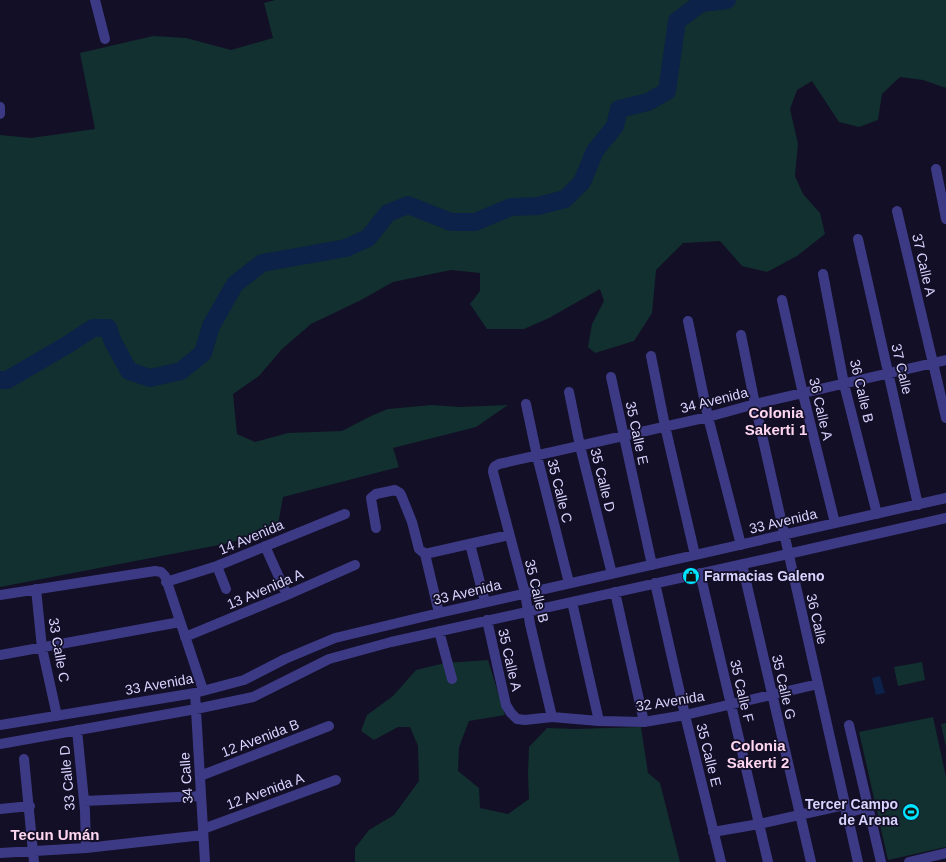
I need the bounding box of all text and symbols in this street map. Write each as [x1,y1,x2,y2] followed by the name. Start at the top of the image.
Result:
[909,232,939,299] street label: 37 Calle A
[888,342,916,396] street label: 37 Calle
[847,358,877,424] street label: 36 Calle B
[806,376,836,443] street label: 36 Calle A
[679,384,750,416] street label: 34 Avenida
[622,400,652,466] street label: 35 Calle E
[745,404,807,438] district label: Colonia Sakerti 1
[587,446,619,514] street label: 35 Calle D
[544,457,576,525] street label: 35 Calle C
[748,505,819,537] street label: 33 Avenida
[216,516,286,558] street label: 14 Avenida
[522,558,552,624] street label: 35 Calle B
[224,565,306,612] street label: 13 Avenida A
[681,566,701,586] shop icon: Farmacias Galeno
[704,568,825,584] place label: Farmacias Galeno
[432,576,503,608] street label: 33 Avenida
[803,592,831,646] street label: 36 Calle
[45,616,73,684] street label: 33 Calle C
[495,627,525,694] street label: 35 Calle A
[769,653,799,721] street label: 35 Calle G
[727,658,757,724] street label: 35 Calle F
[124,670,195,698] street label: 33 Avenida
[635,688,706,714] street label: 32 Avenida
[219,716,301,760] street label: 12 Avenida B
[693,722,725,788] street label: 35 Calle E
[727,737,789,771] district label: Colonia Sakerti 2
[56,745,78,811] street label: 33 Calle D
[176,752,196,804] street label: 34 Calle
[224,769,307,812] street label: 12 Avenida A
[805,796,898,828] place label: Tercer Campo de Arena
[901,802,921,822] sports icon: Tercer Campo de Arena
[11,826,99,843] district label: Tecun Umán

